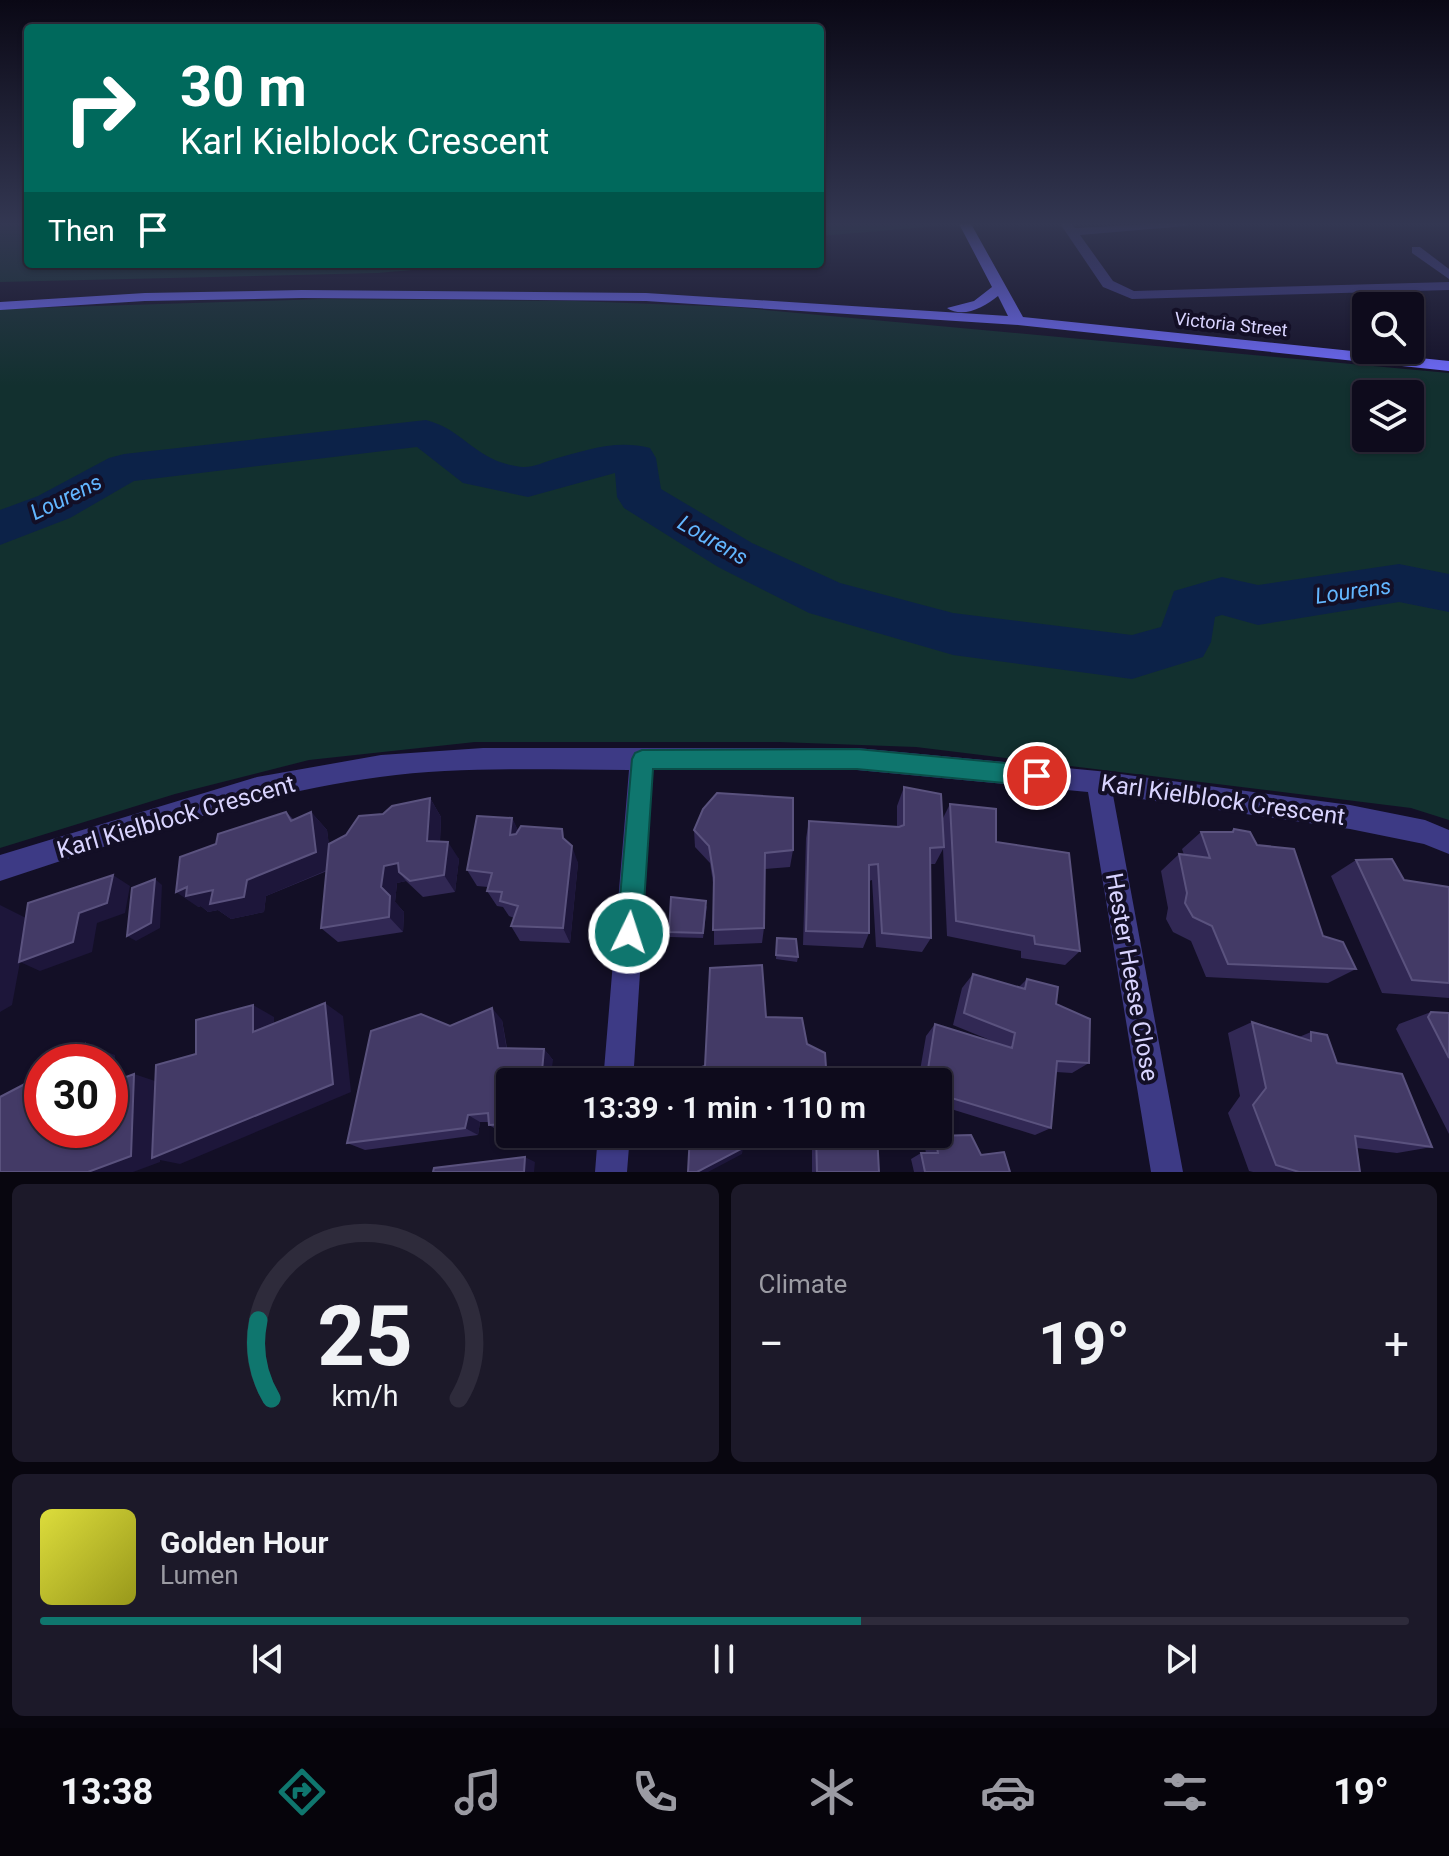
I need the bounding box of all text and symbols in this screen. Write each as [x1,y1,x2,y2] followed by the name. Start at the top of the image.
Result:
[180,54,307,120] text: 30 m
[48,56,152,160] icon: right
[180,121,549,163] text: Karl Kielblock Crescent
[131,208,175,252] icon: arrive
[48,213,115,248] text: Then
[1352,292,1424,452] map controls
[1352,292,1424,364] button: search
[1173,308,1289,340] street label: Victoria Street
[1352,380,1424,452] button: layers
[26,469,106,525] water label: Lourens
[674,510,752,570] water label: Lourens
[1313,573,1393,609] water label: Lourens
[1003,742,1071,810] pin
[1015,754,1059,798] icon: arrive
[1099,769,1347,831] street label: Karl Kielblock Crescent
[54,770,298,864] street label: Karl Kielblock Crescent
[1100,871,1164,1083] street label: Hester Heese Close
[587,891,671,975] position arrow
[24,1044,128,1148] speed limit sign: 30
[582,1090,866,1125] text: 13:39 · 1 min · 110 m
[759,1269,847,1299] text: Climate
[318,1288,413,1385] text: 25
[1038,1308,1130,1379] text: 19°
[759,1318,784,1370] text: −
[1384,1318,1409,1370] text: +
[332,1379,399,1413] text: km/h
[160,1525,329,1560] text: Golden Hour
[160,1560,239,1590] text: Lumen
[246,1637,290,1681] icon: previous
[702,1637,746,1681] icon: pause
[1159,1637,1203,1681] icon: next
[274,1764,330,1820] icon: directions
[450,1764,506,1820] icon: music
[627,1764,683,1820] icon: phone
[804,1764,860,1820] icon: climate
[980,1764,1036,1820] icon: car
[1157,1764,1213,1820] icon: filters
[60,1771,153,1813] text: 13:38
[1333,1771,1389,1813] text: 19°

